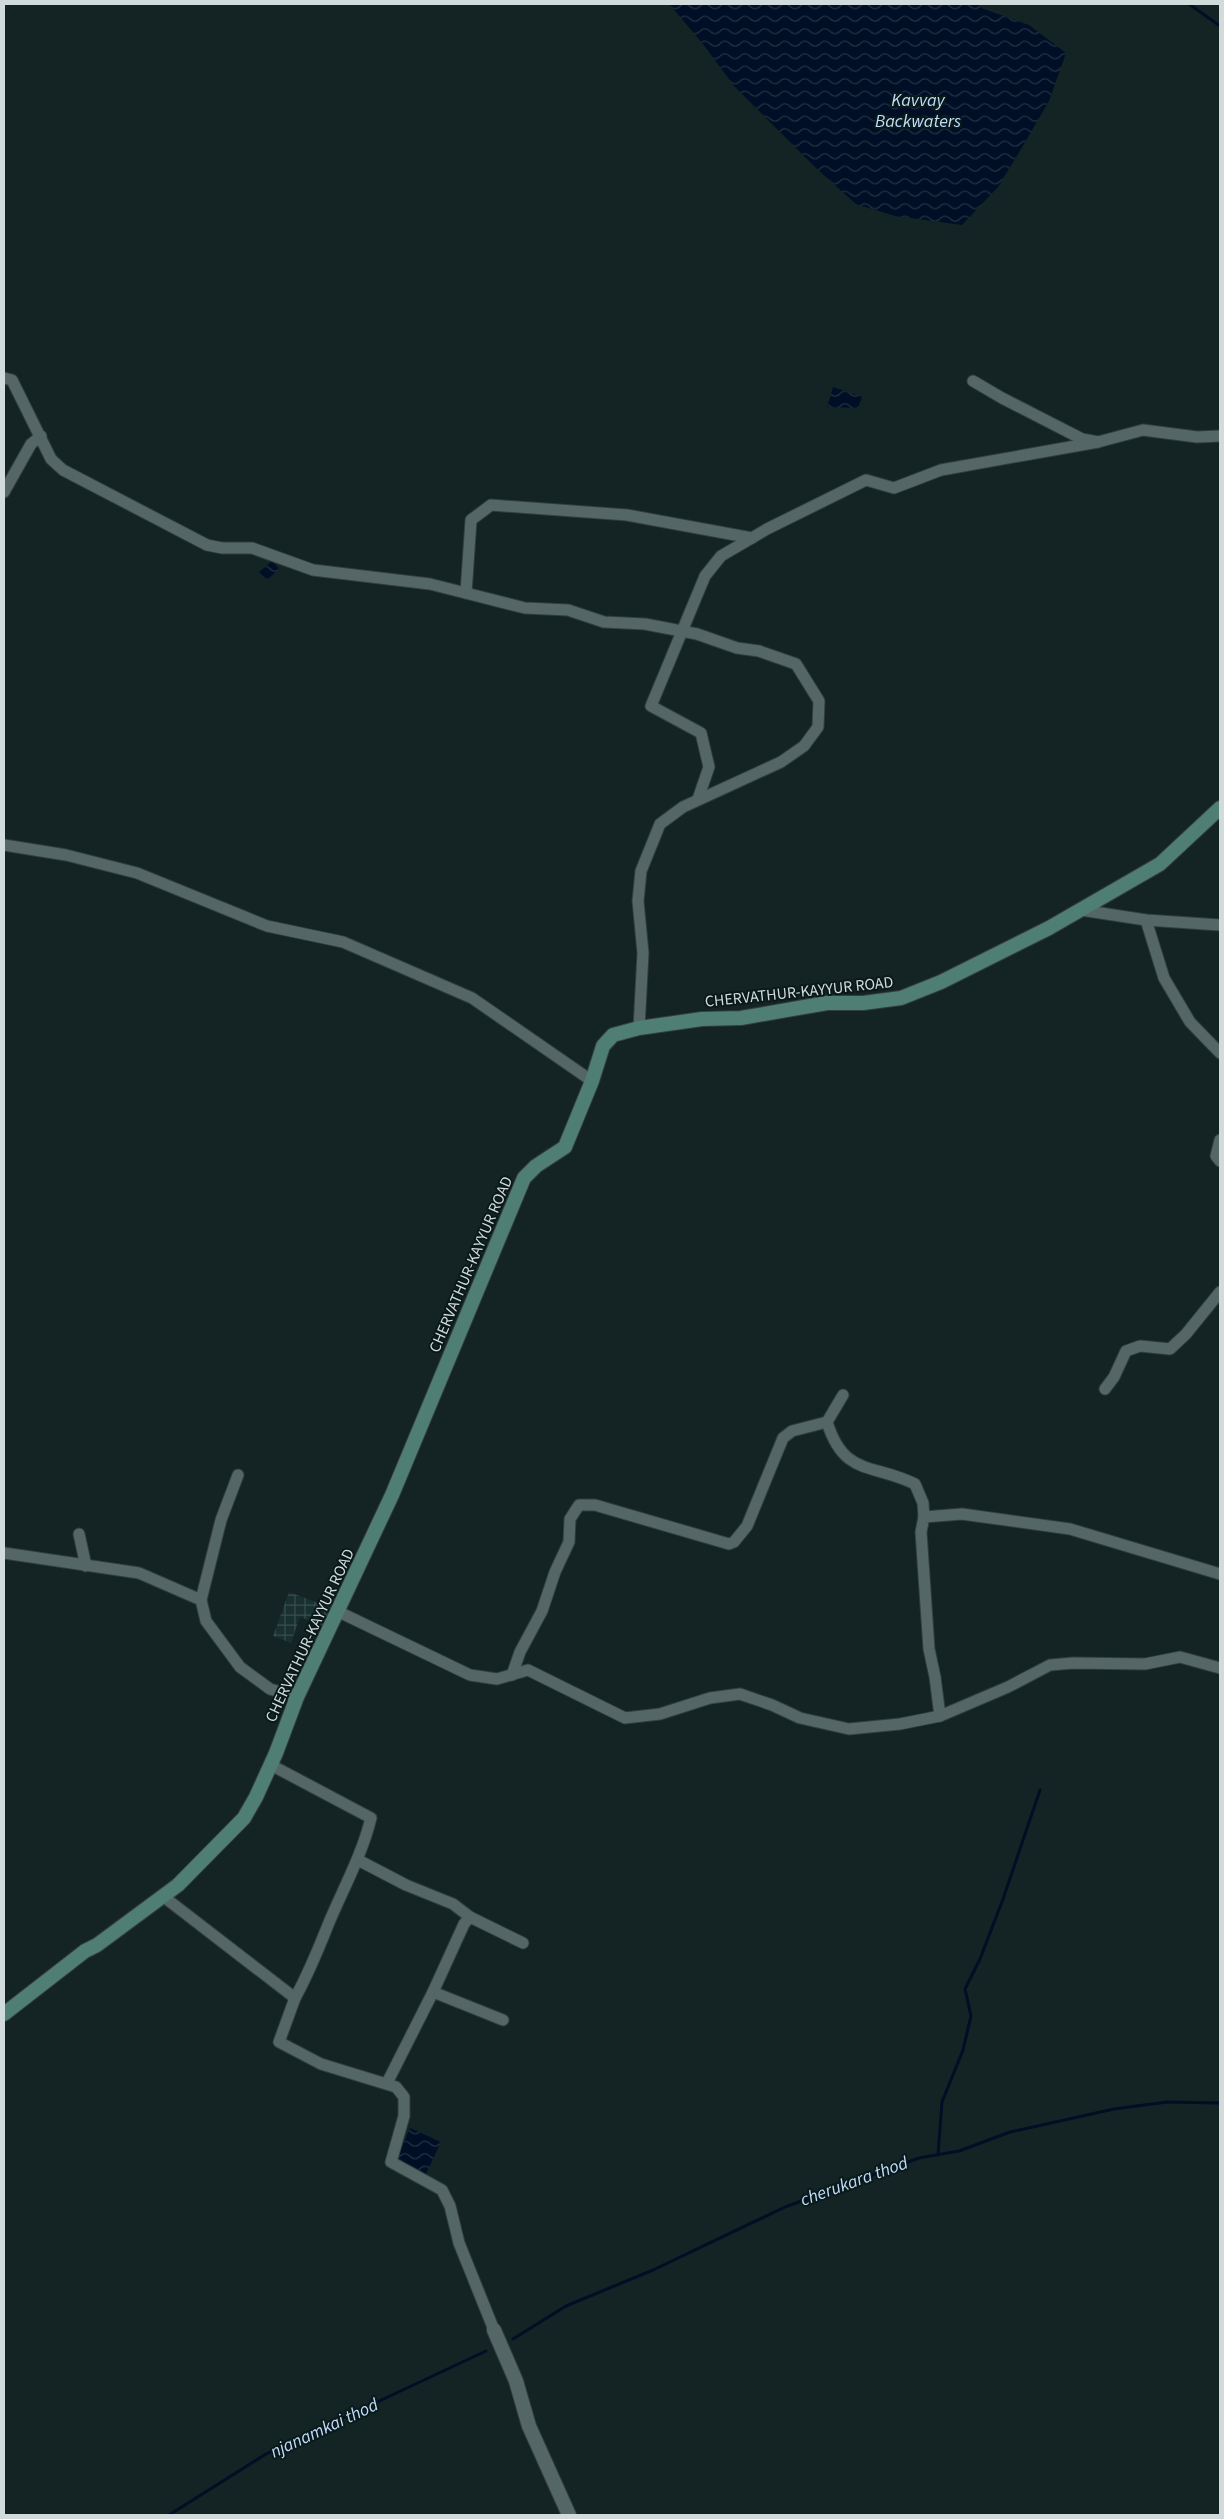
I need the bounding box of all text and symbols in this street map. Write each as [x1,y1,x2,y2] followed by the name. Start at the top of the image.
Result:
[875,88,961,134] water label: Kavvay Backwaters
[704,971,895,1013] street label: CHERVATHUR-KAYYUR ROAD
[424,1173,518,1356] street label: CHERVATHUR-KAYYUR ROAD
[260,1545,360,1726] street label: CHERVATHUR-KAYYUR ROAD
[797,2150,912,2212] water label: cherukara thod
[266,2392,383,2464] water label: njanamkai thod

